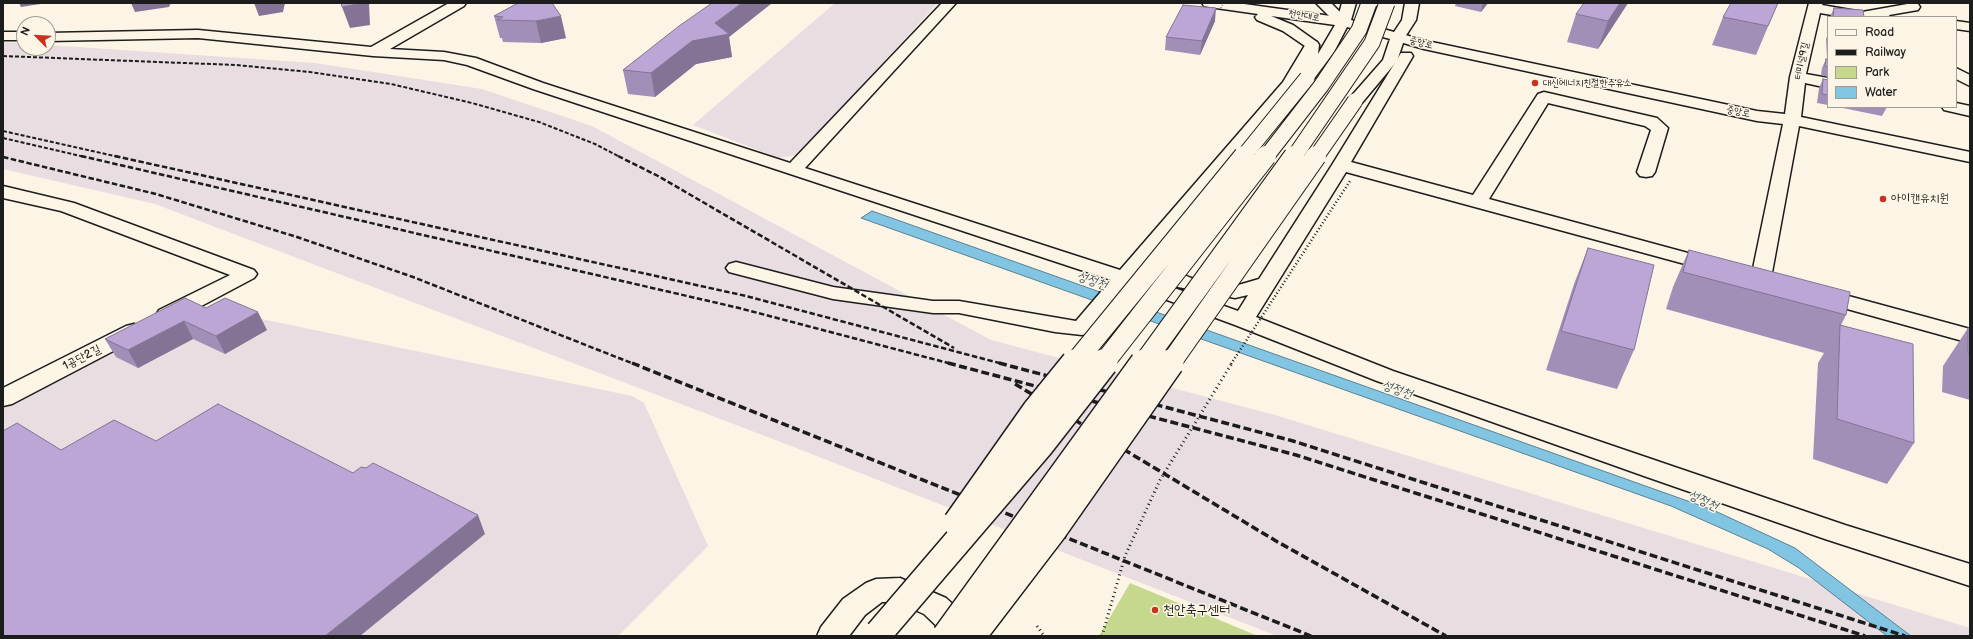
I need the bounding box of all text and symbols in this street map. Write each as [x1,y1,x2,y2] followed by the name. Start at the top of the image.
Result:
[1287,8,1321,24] street label: 천안대로
[16,16,56,56] north arrow
[1827,16,1957,108] legend
[18,25,33,38] text: N
[1865,25,1894,40] text: Road
[1408,34,1434,52] street label: 중앙로
[1792,41,1812,81] street label: 터미널9길
[1865,45,1906,60] text: Railway
[1865,65,1889,80] text: Park
[1543,77,1632,89] place label: 대신에너지친절한주유소
[1530,78,1540,88] marker: 대신에너지친절한주유소
[1865,85,1897,100] text: Water
[1725,104,1751,120] street label: 중앙로
[1891,192,1949,206] place label: 아이캔유치원
[1878,194,1888,204] marker: 아이캔유치원
[1075,268,1109,294] water label: 성정천
[61,342,103,374] street label: 1공단2길
[1380,377,1414,403] water label: 성정천
[1685,487,1721,515] water label: 성정천
[1163,602,1231,618] place label: 천안축구센터
[1150,605,1160,615] marker: 천안축구센터

